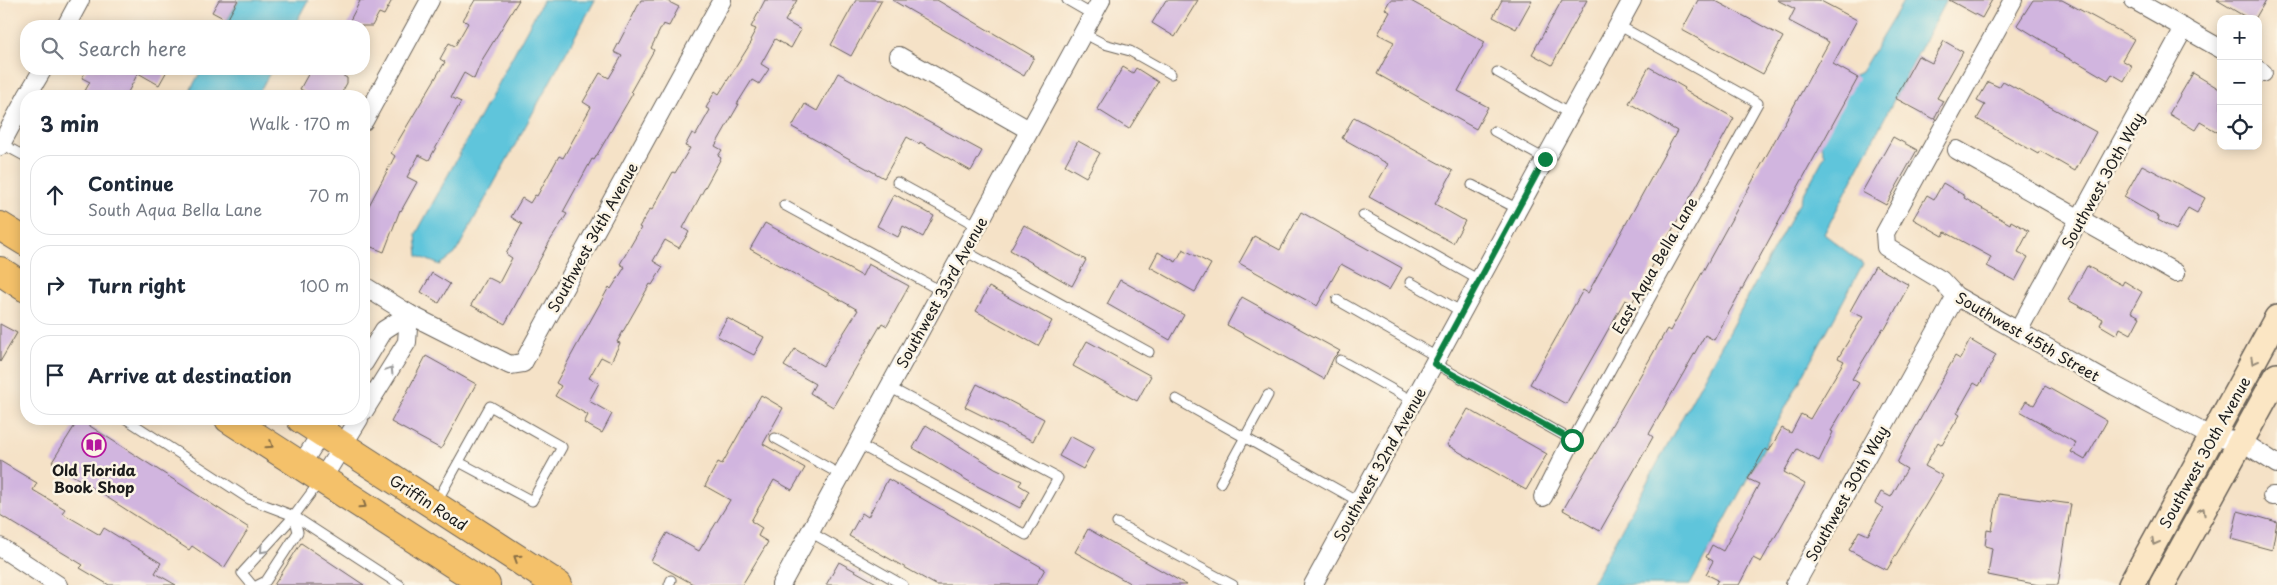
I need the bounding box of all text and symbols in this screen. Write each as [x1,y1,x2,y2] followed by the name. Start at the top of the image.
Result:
[2217,15,2262,150] map controls
[2217,15,2262,60] button: +
[20,20,370,75] search box
[38,34,66,62] icon: search
[78,34,187,62] text: Search here
[2217,60,2262,105] button: −
[2217,105,2262,150] button: locate
[40,107,99,139] text: 3 min
[2055,108,2149,252] street label: Southwest 30th Way
[249,111,350,135] text: Walk · 170 m
[1534,148,1557,171] route end
[541,158,643,316] street label: Southwest 34th Avenue
[88,169,174,197] text: Continue
[41,181,69,209] icon: ahead
[309,183,349,207] text: 70 m
[1605,192,1703,338] street label: East Aqua Bella Lane
[88,197,262,221] text: South Aqua Bella Lane
[890,212,992,372] street label: Southwest 33rd Avenue
[41,271,69,299] icon: right
[88,271,186,299] text: Turn right
[300,273,349,297] text: 100 m
[1952,285,2104,387] street label: Southwest 45th Street
[2250,356,2260,365] one-way arrow
[41,361,69,389] icon: arrive
[88,361,292,389] text: Arrive at destination
[383,367,393,376] one-way arrow
[2153,372,2255,532] street label: Southwest 30th Avenue
[1327,383,1431,545] street label: Southwest 32nd Avenue
[1799,421,1893,565] street label: Southwest 30th Way
[1561,429,1584,452] route start
[81,432,107,458] library icon: Old Florida Book Shop
[264,439,273,448] one-way arrow
[52,458,137,498] place label: Old Florida Book Shop
[386,468,472,536] street label: Griffin Road
[357,499,366,509] one-way arrow
[2196,508,2206,517] one-way arrow
[2151,536,2161,545] one-way arrow
[260,545,269,554] one-way arrow
[513,555,522,565] one-way arrow

